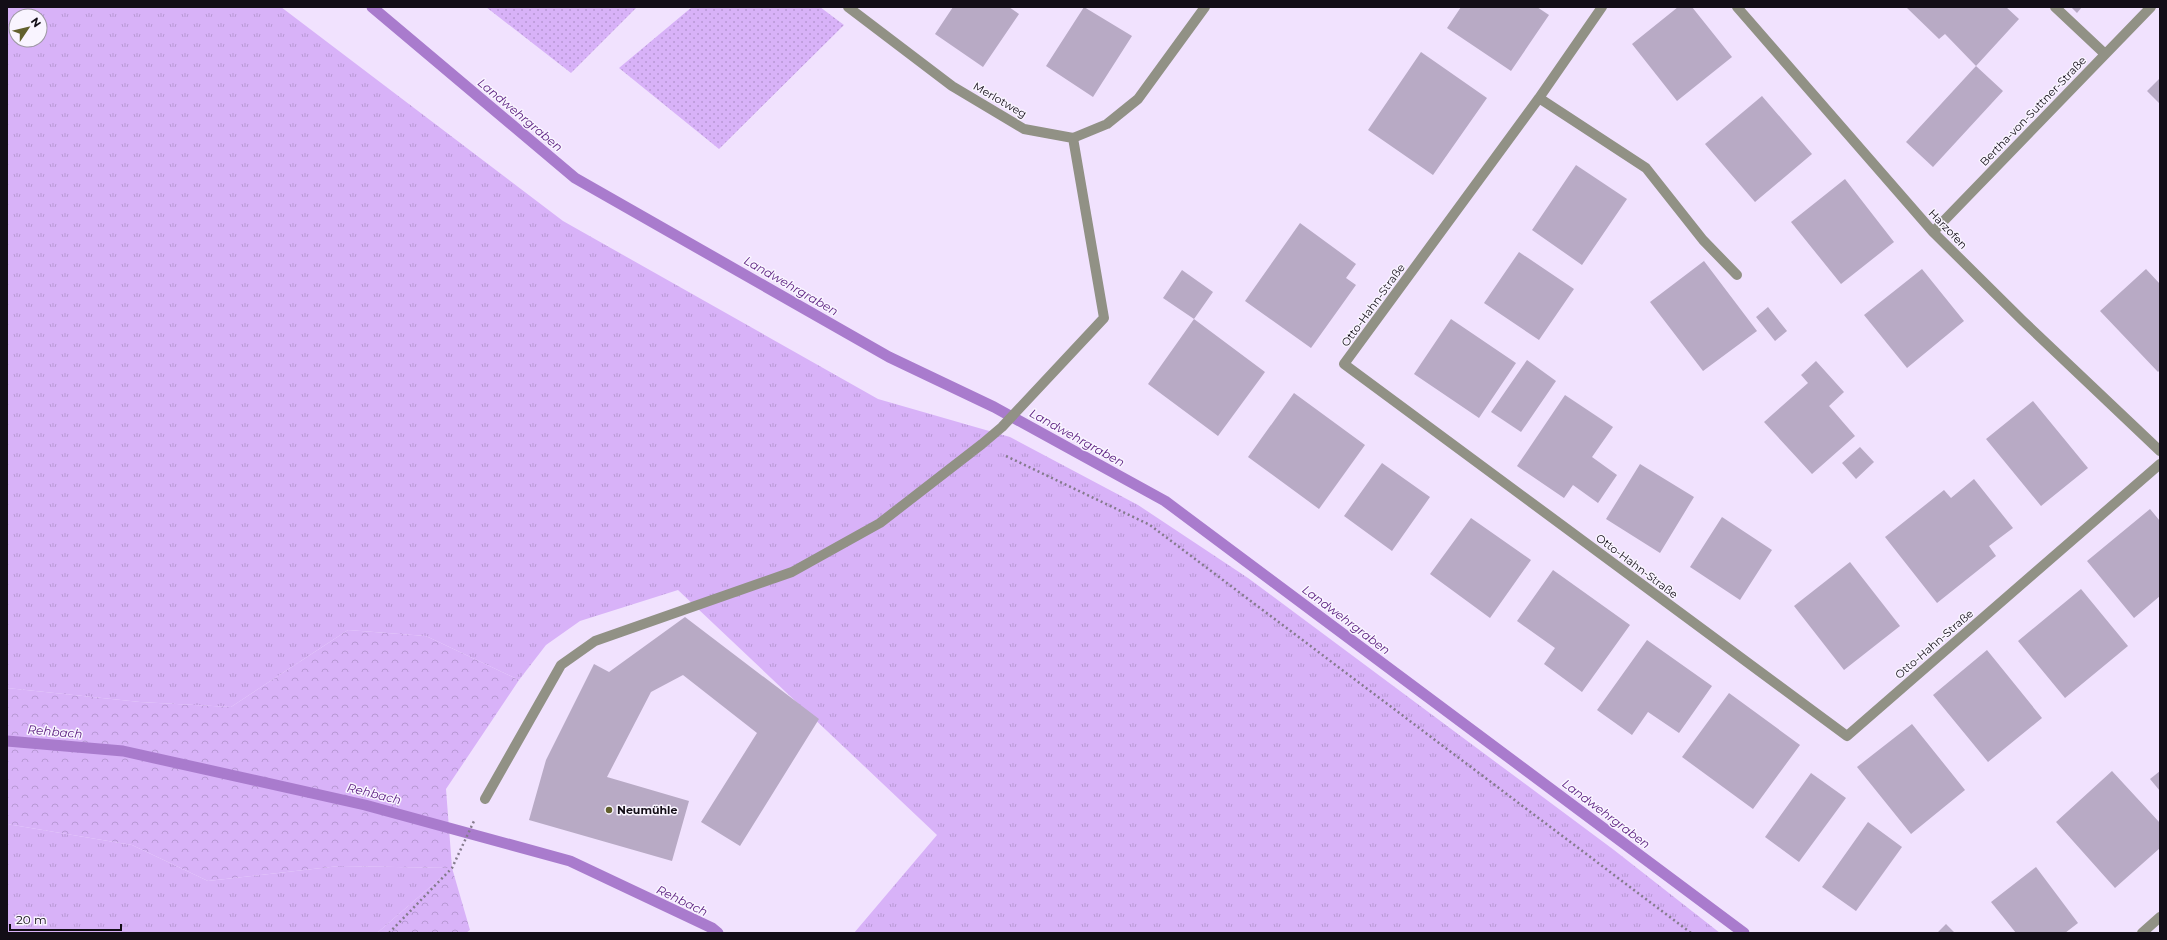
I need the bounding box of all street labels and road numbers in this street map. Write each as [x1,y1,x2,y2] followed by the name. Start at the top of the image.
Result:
[1977,53,2089,169] street label: Bertha-von-Suttner-Straße
[971,79,1029,121] street label: Merlotweg
[1926,206,1970,252] street label: Harzofen
[1338,261,1408,349] street label: Otto-Hahn-Straße
[1593,531,1681,602] street label: Otto-Hahn-Straße
[1892,606,1976,682] street label: Otto-Hahn-Straße

